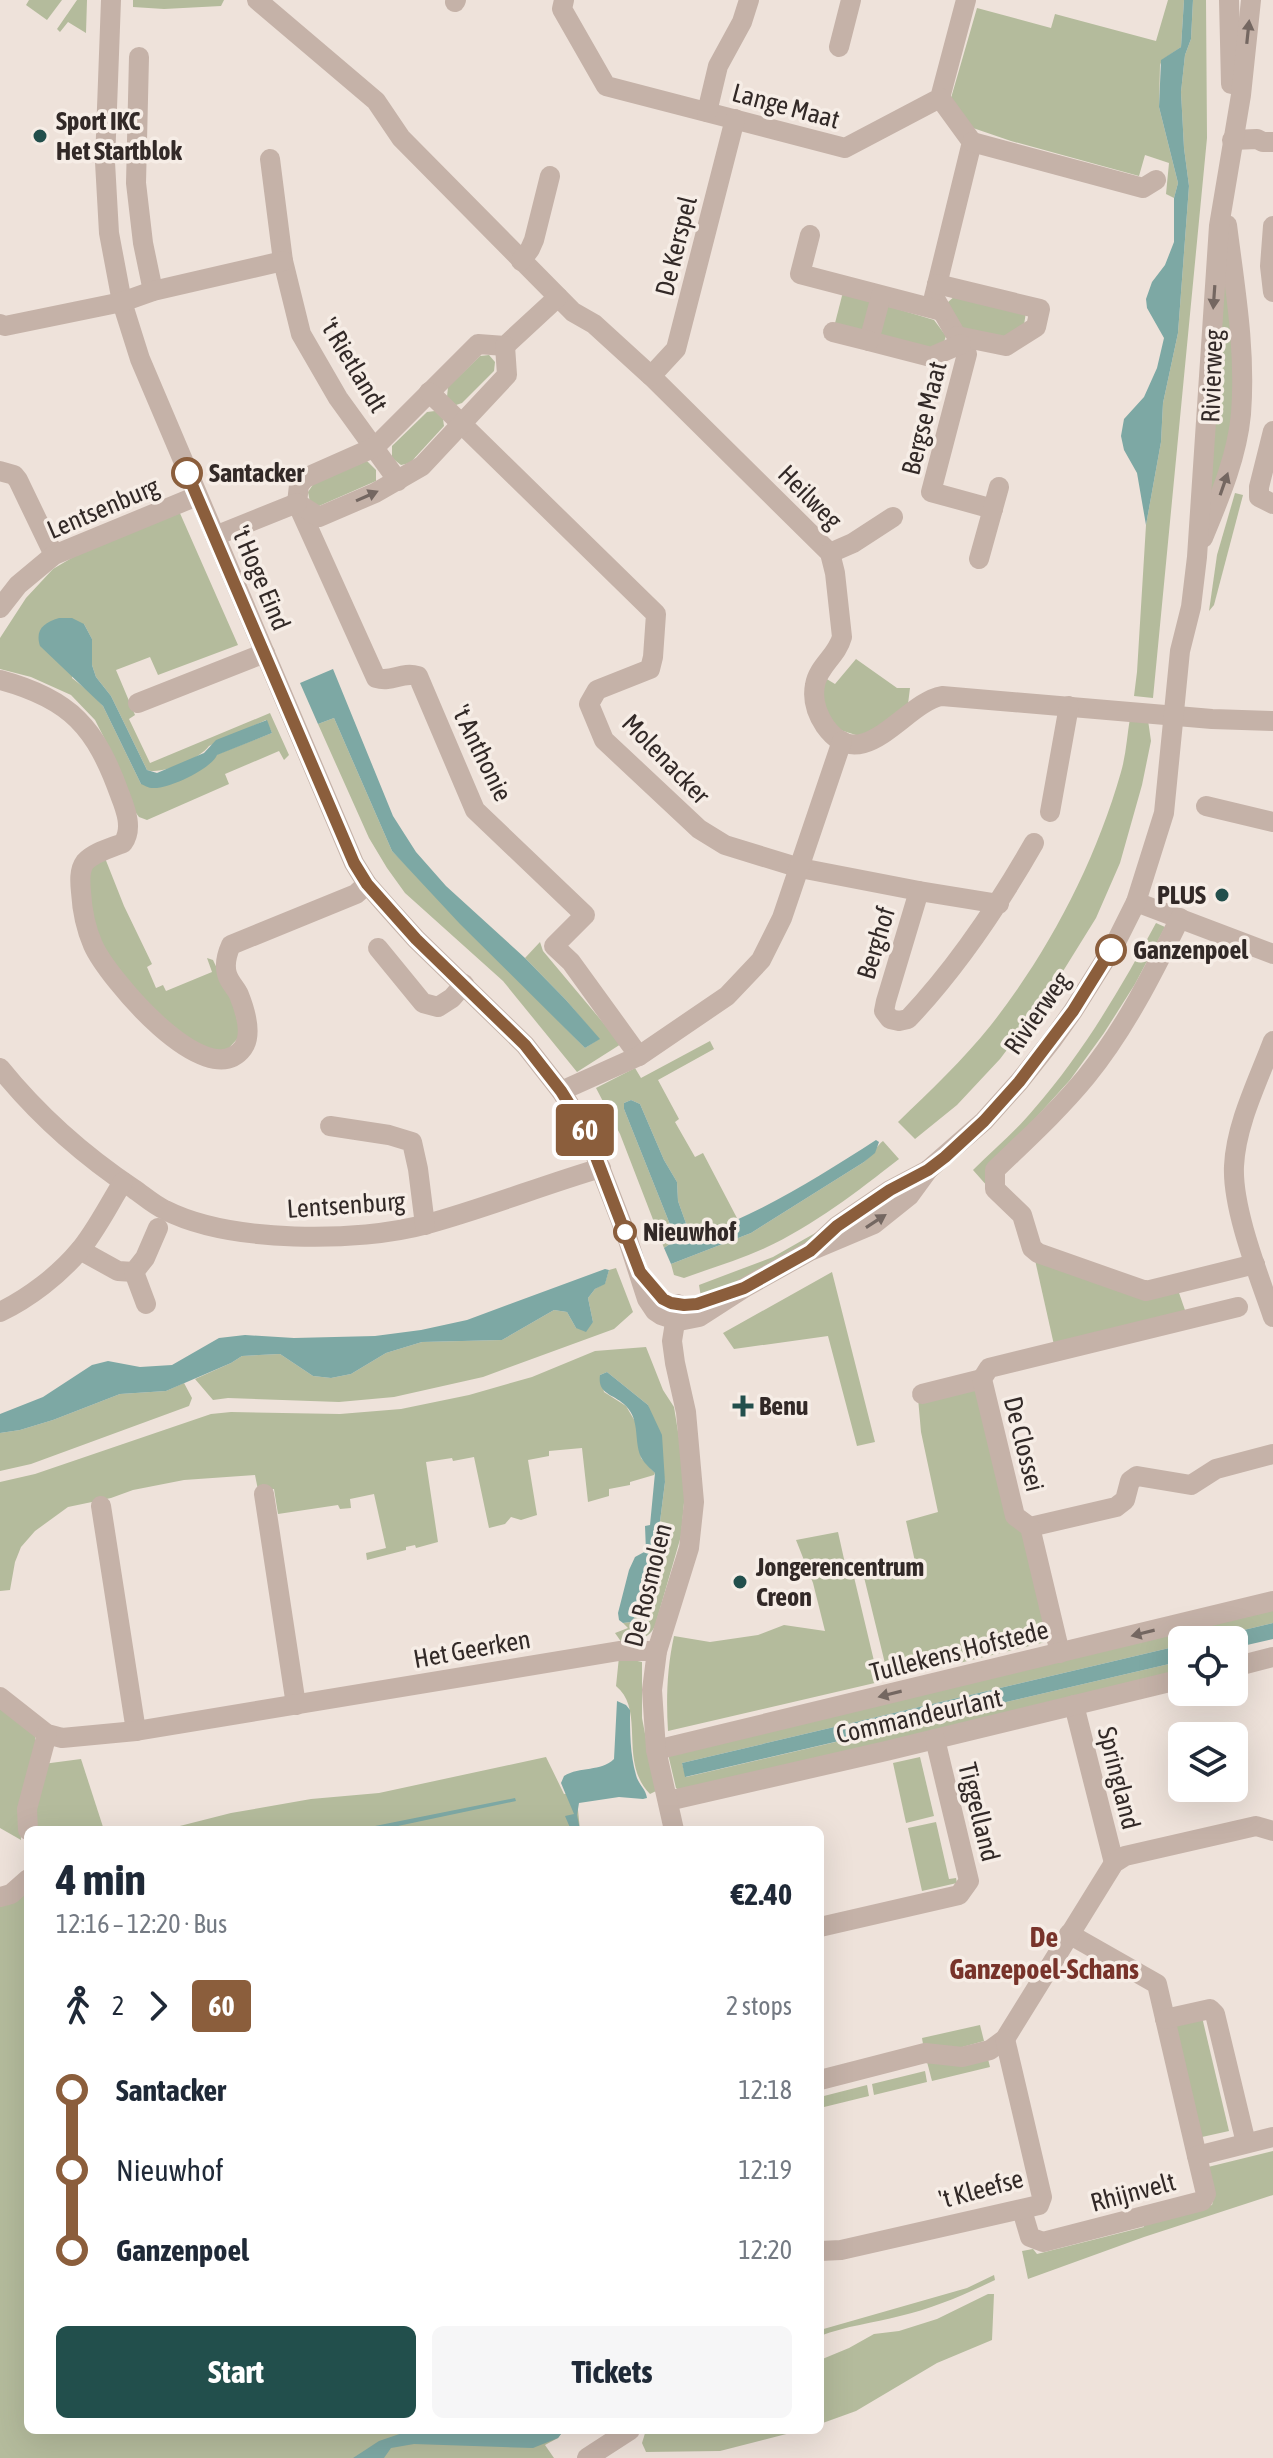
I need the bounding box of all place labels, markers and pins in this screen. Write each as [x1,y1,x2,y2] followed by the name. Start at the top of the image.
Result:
[56,106,183,166] place label: Sport IKC Het Startblok
[31,127,49,145] marker: Sport IKC Het Startblok
[172,458,202,488] marker: Santacker
[209,458,306,488] place label: Santacker
[1157,880,1206,910] place label: PLUS
[1213,886,1231,904] marker: PLUS
[1096,935,1126,965] marker: Ganzenpoel
[1133,935,1249,965] place label: Ganzenpoel
[643,1217,737,1247] place label: Nieuwhof
[614,1221,636,1243] marker: Nieuwhof
[759,1391,808,1421] place label: Benu
[734,1397,752,1415] marker: Benu
[755,1552,924,1612] place label: Jongerencentrum Creon
[731,1573,749,1591] marker: Jongerencentrum Creon

